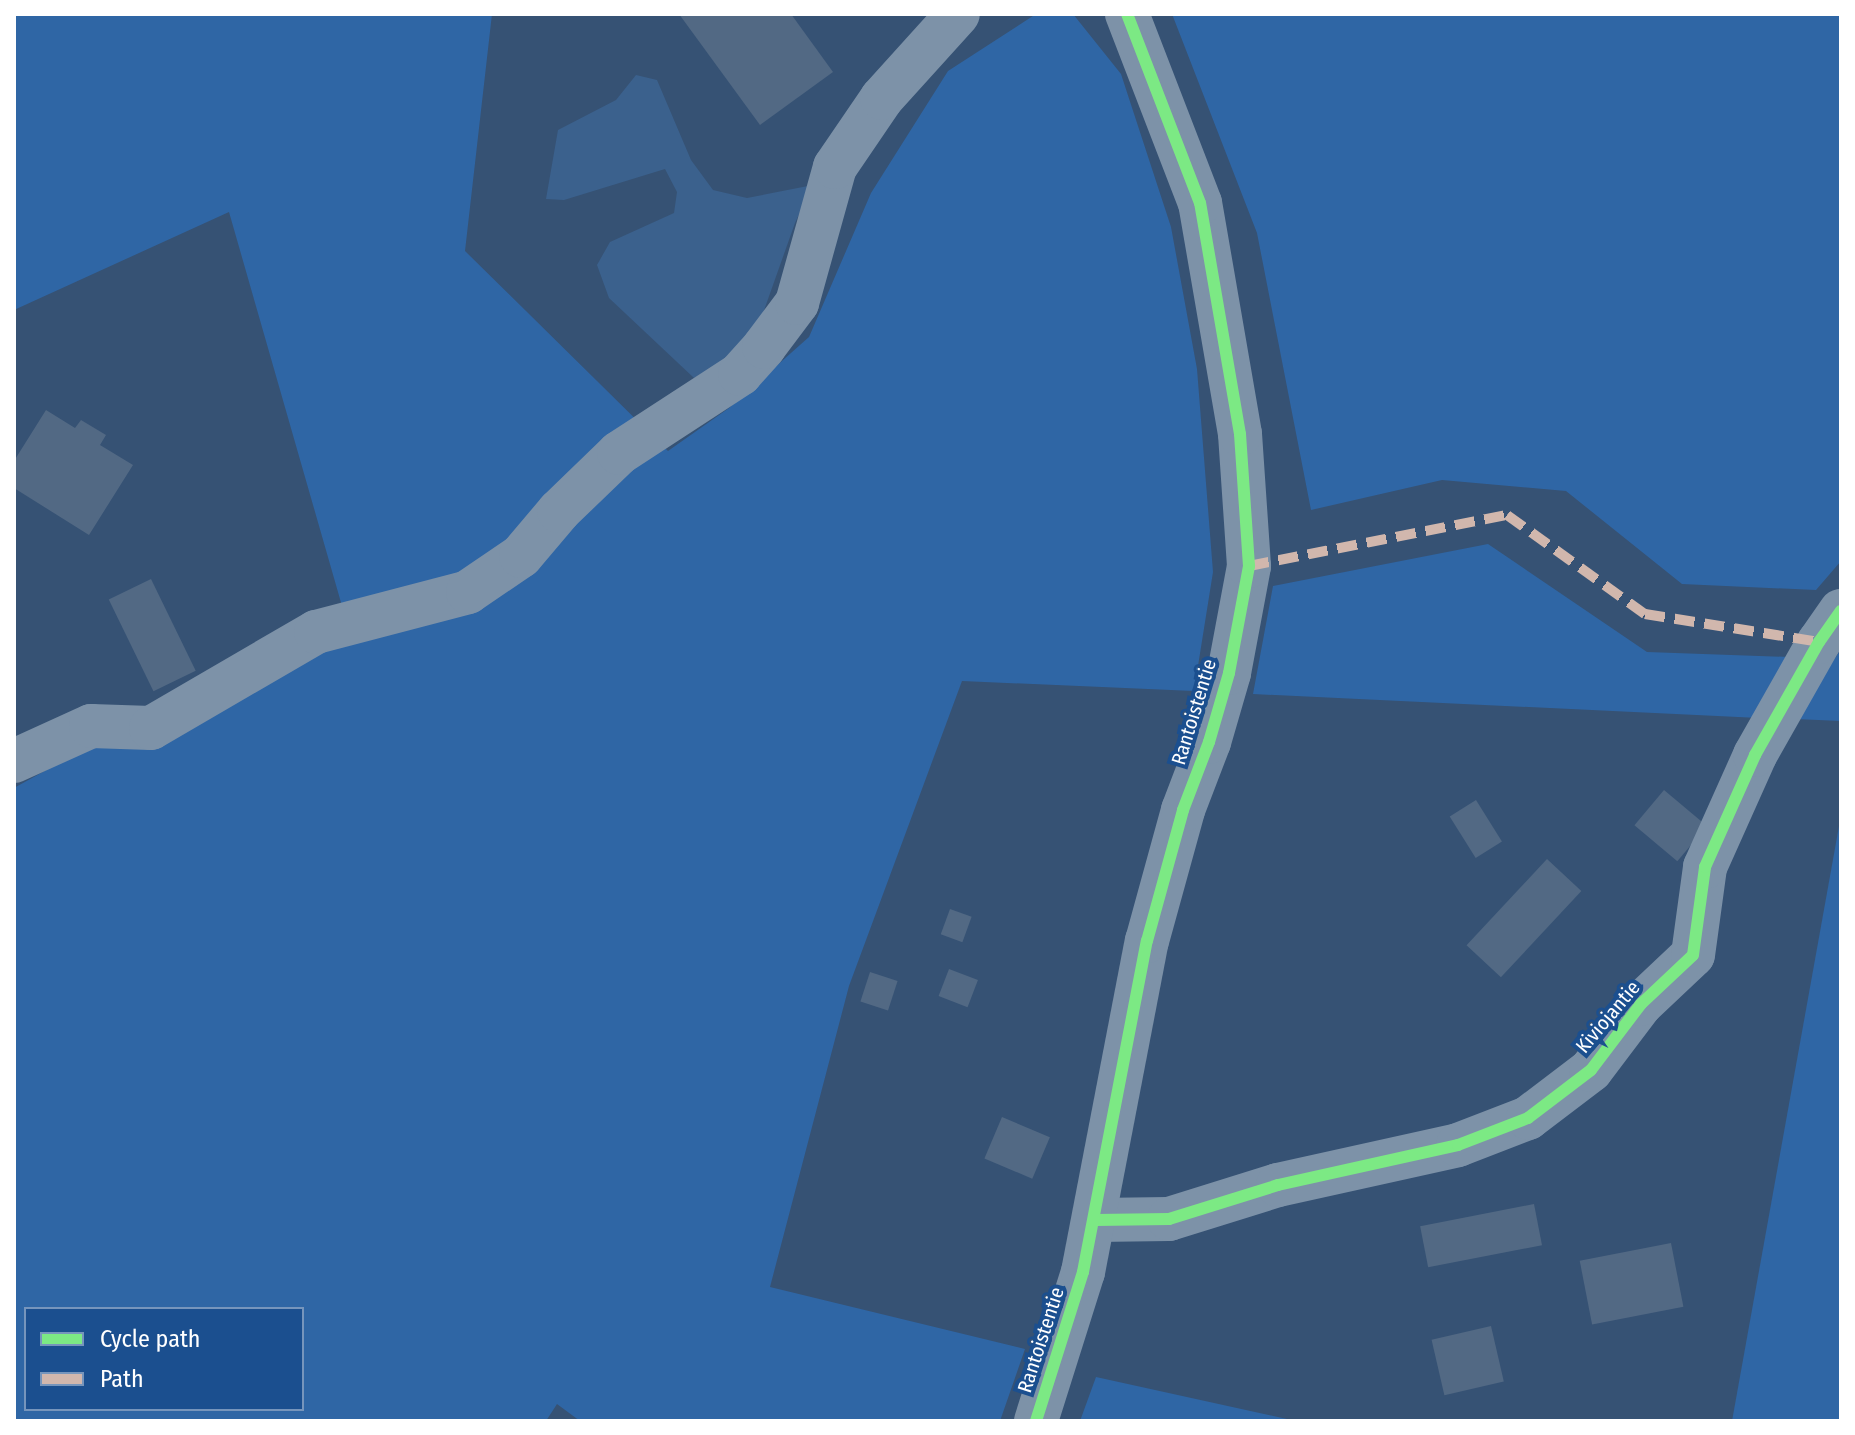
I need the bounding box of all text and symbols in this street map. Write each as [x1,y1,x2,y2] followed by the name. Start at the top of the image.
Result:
[1167,656,1221,768] street label: Rantoistentie
[1571,976,1645,1058] street label: Kiviojantie
[1013,1284,1069,1396] street label: Rantoistentie
[24,1307,304,1411] legend
[100,1325,200,1353] text: Cycle path
[100,1365,144,1393] text: Path

